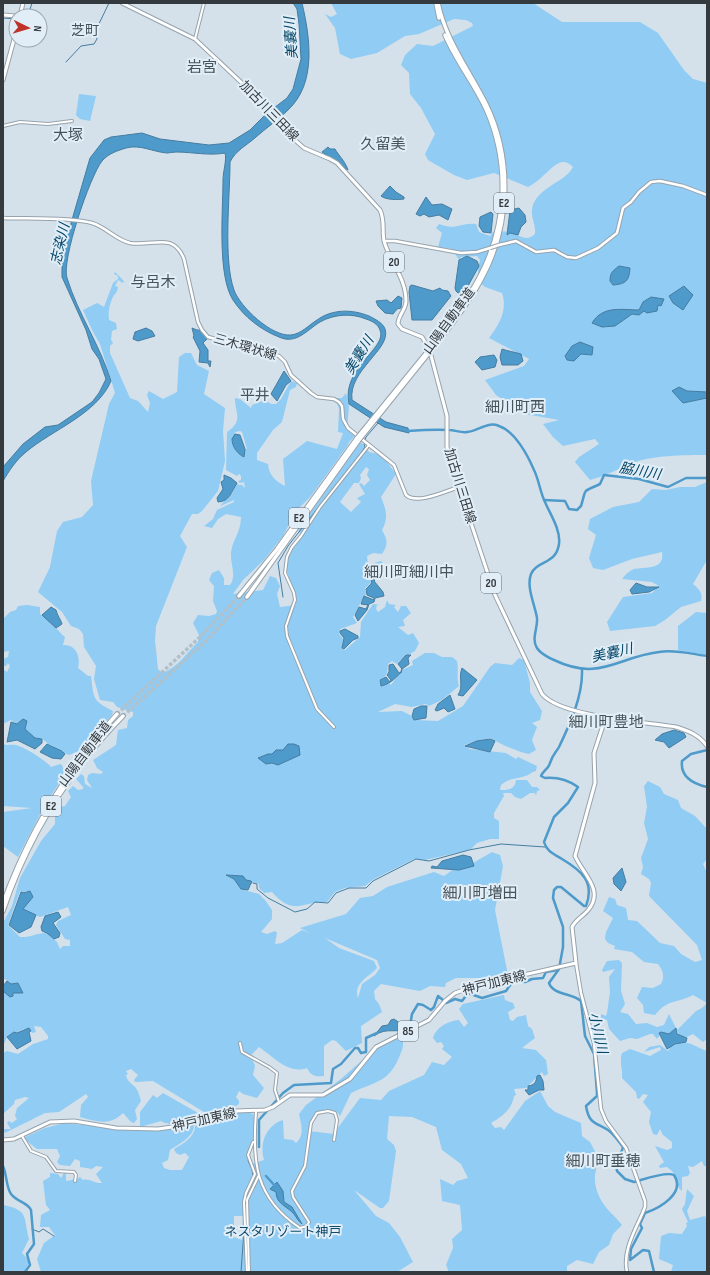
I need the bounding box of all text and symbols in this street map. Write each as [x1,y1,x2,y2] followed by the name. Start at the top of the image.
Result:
[8,8,48,48] north arrow
[281,14,301,60] water label: 美嚢川
[71,22,99,39] district label: 芝町
[31,25,44,32] text: N
[187,58,217,77] district label: 岩宮
[236,77,302,145] street label: 加古川三田線
[53,126,83,145] district label: 大塚
[360,135,406,154] district label: 久留美
[494,193,514,213] road number: E2
[47,220,73,266] water label: 志染川
[384,252,404,272] road number: 20
[130,273,176,292] district label: 与呂木
[420,285,478,357] street label: 山陽自動車道
[212,330,278,364] street label: 三木環状線
[341,331,378,377] water label: 美嚢川
[240,386,270,405] district label: 平井
[485,398,545,417] district label: 細川町西
[441,446,479,526] street label: 加古川三田線
[618,459,664,483] water label: 脇川川
[289,508,309,528] road number: E2
[364,563,454,582] district label: 細川町細川中
[481,573,501,593] road number: 20
[590,640,636,666] water label: 美嚢川
[568,713,644,732] district label: 細川町豊地
[55,718,115,790] street label: 山陽自動車道
[41,796,61,816] road number: E2
[442,884,518,903] district label: 細川町増田
[461,967,527,999] street label: 神戸加東線
[585,1011,611,1057] water label: 小川川
[398,1021,418,1041] road number: 85
[171,1105,237,1135] street label: 神戸加東線
[565,1152,641,1171] district label: 細川町垂穂
[224,1224,342,1240] park label: ネスタリゾート神戸

